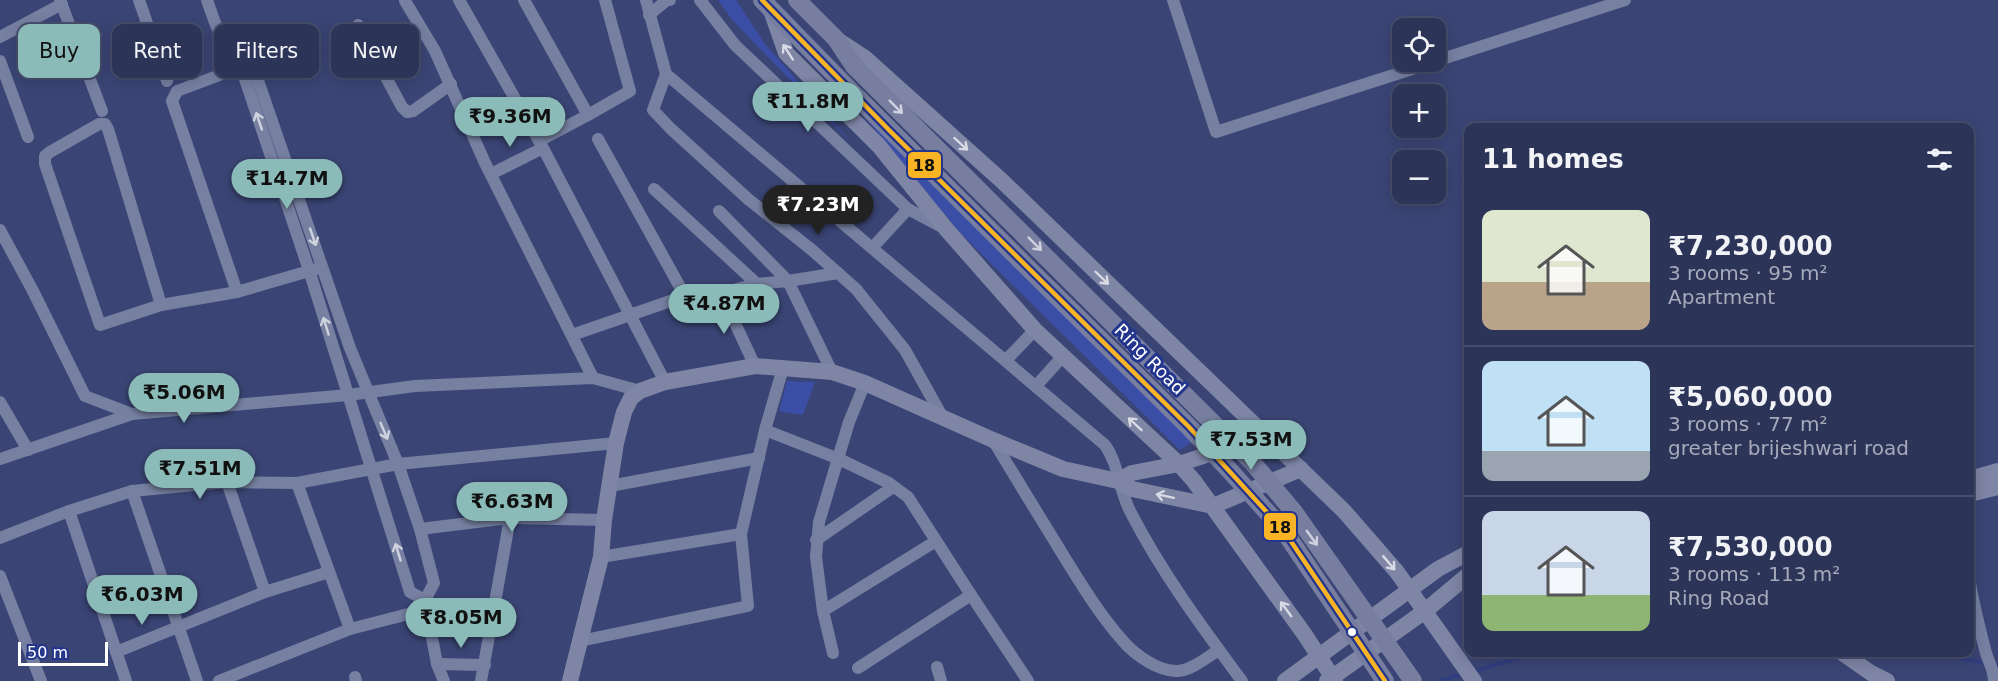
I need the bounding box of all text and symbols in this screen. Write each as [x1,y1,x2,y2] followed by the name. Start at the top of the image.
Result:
[1392,18,1446,204] map controls
[1392,18,1446,72] button: locate
[18,24,100,78] chip: Buy
[112,24,202,78] chip: Rent
[214,24,319,78] chip: Filters
[331,24,419,78] chip: New
[782,44,794,61] one-way arrow
[759,82,857,133] pin: ₹11.8M
[1392,84,1446,138] button: +
[766,89,850,113] text: ₹11.8M
[461,97,559,148] pin: ₹9.36M
[888,100,903,115] one-way arrow
[468,104,552,128] text: ₹9.36M
[253,112,264,131] one-way arrow
[953,136,968,150] one-way arrow
[1923,143,1956,176] icon: filters
[1482,144,1624,174] text: 11 homes
[1392,150,1446,204] button: −
[907,151,942,179] line badge: 18
[913,156,935,175] text: 18
[238,159,336,210] pin: ₹14.7M
[245,166,329,190] text: ₹14.7M
[769,185,867,236] pin: ₹7.23M
[776,192,860,216] text: ₹7.23M
[308,227,319,246] one-way arrow
[1668,231,1832,261] text: ₹7,230,000
[1530,234,1602,306] icon: home
[1027,237,1042,252] one-way arrow
[1668,261,1828,285] text: 3 rooms · 95 m²
[1094,271,1109,285] one-way arrow
[675,284,773,335] pin: ₹4.87M
[1668,285,1775,309] text: Apartment
[682,291,766,315] text: ₹4.87M
[320,317,331,336] one-way arrow
[1110,319,1190,399] street label: Ring Road
[135,373,233,424] pin: ₹5.06M
[142,380,226,404] text: ₹5.06M
[1668,382,1832,412] text: ₹5,060,000
[1530,385,1602,457] icon: home
[1668,412,1828,436] text: 3 rooms · 77 m²
[1128,417,1143,431] one-way arrow
[1202,420,1300,471] pin: ₹7.53M
[379,421,390,439] one-way arrow
[1209,427,1293,451] text: ₹7.53M
[1668,436,1909,460] text: greater brijeshwari road
[151,449,249,500] pin: ₹7.51M
[158,456,242,480] text: ₹7.51M
[463,482,561,533] pin: ₹6.63M
[470,489,554,513] text: ₹6.63M
[1156,490,1175,501] one-way arrow
[1263,512,1297,541] line badge: 18
[1269,518,1291,537] text: 18
[1306,530,1318,546] one-way arrow
[1668,532,1832,562] text: ₹7,530,000
[1530,535,1602,607] icon: home
[392,543,403,562] one-way arrow
[1382,555,1396,570] one-way arrow
[1668,562,1840,586] text: 3 rooms · 113 m²
[93,575,191,626] pin: ₹6.03M
[100,582,184,606] text: ₹6.03M
[1668,586,1769,610] text: Ring Road
[412,598,510,649] pin: ₹8.05M
[1280,602,1292,618] one-way arrow
[419,605,503,629] text: ₹8.05M
[1346,626,1358,638] unlabelled marker
[18,639,108,666] scale bar
[27,643,68,662] text: 50 m

